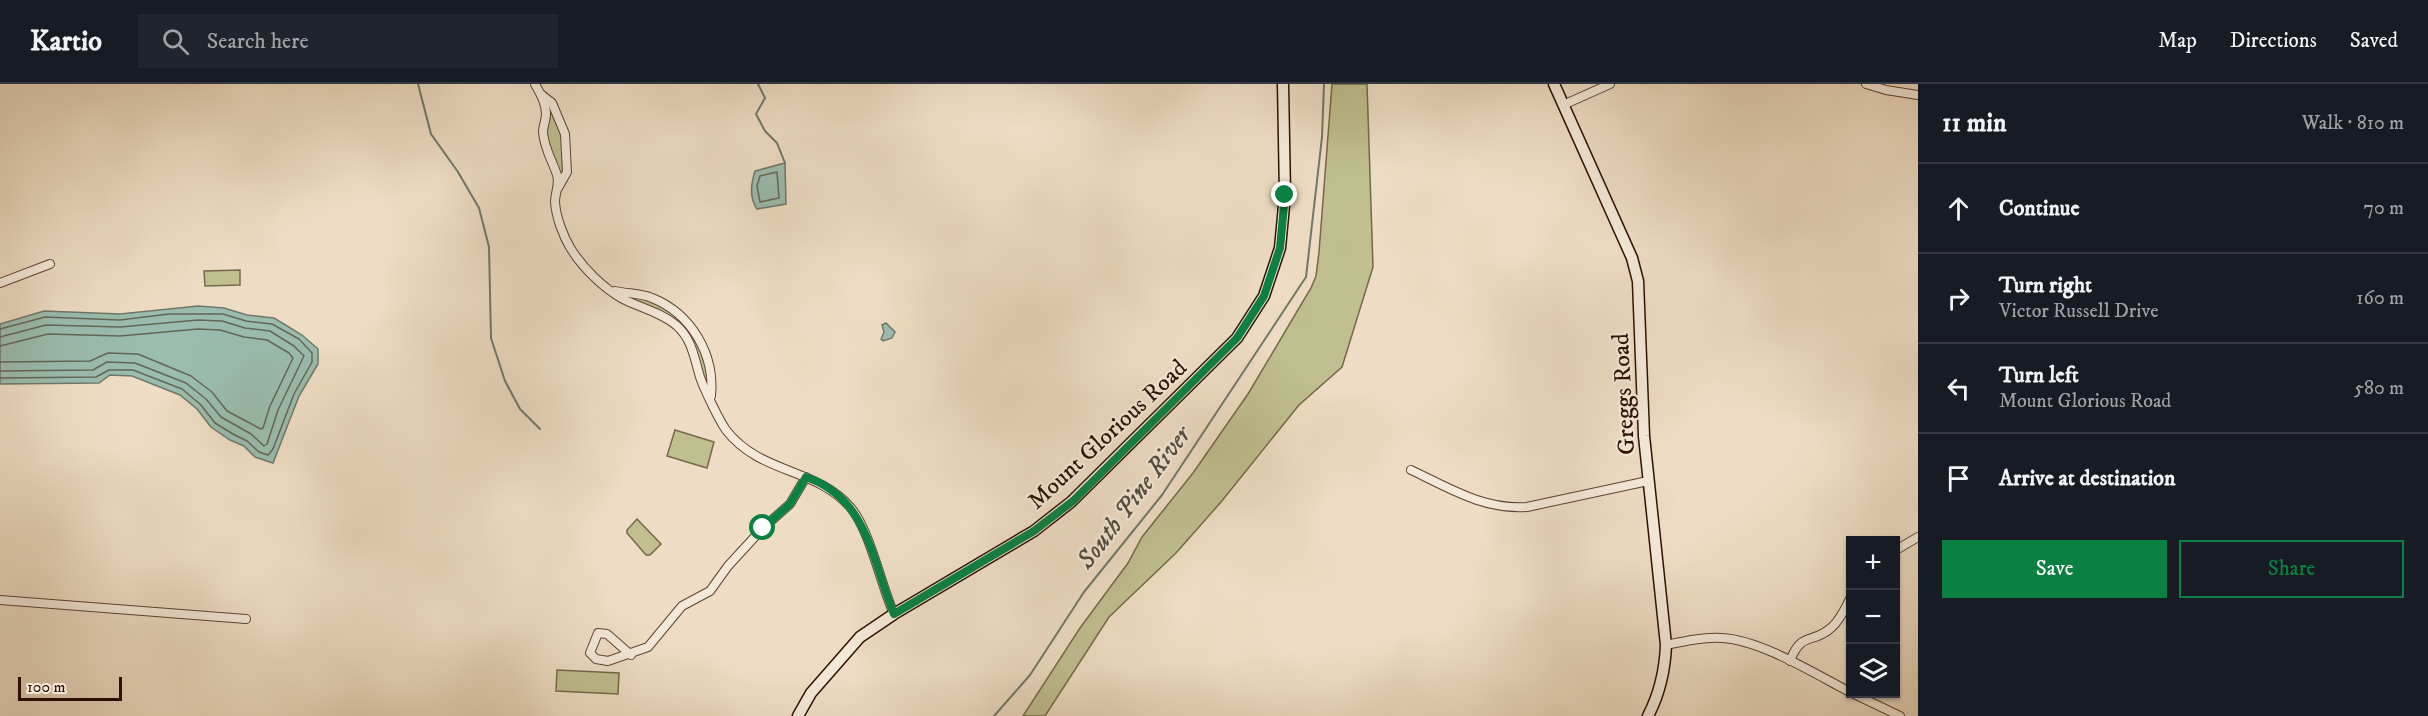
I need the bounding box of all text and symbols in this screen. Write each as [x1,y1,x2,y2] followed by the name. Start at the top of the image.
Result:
[138,14,558,68] search box
[30,24,102,59] text: Kartio
[159,25,192,58] icon: search
[207,28,309,55] text: Search here
[2158,28,2197,54] text: Map
[2230,28,2317,54] text: Directions
[2350,28,2398,54] text: Saved
[1942,107,2007,140] text: 11 min
[2302,111,2404,136] text: Walk · 810 m
[1271,181,1297,207] route end
[1942,192,1975,225] icon: ahead
[1999,195,2080,222] text: Continue
[2363,196,2404,221] text: 70 m
[1999,272,2092,299] text: Turn right
[1942,282,1975,315] icon: right
[2356,286,2404,311] text: 160 m
[1999,299,2159,324] text: Victor Russell Drive
[1606,332,1642,456] street label: Greggs Road
[1022,353,1194,516] street label: Mount Glorious Road
[1999,362,2079,389] text: Turn left
[1942,372,1975,405] icon: left
[2354,376,2404,401] text: 580 m
[1999,389,2171,414] text: Mount Glorious Road
[1069,418,1200,577] water label: South Pine River
[1942,462,1975,495] icon: arrive
[1999,465,2176,492] text: Arrive at destination
[749,514,775,540] route start
[1846,536,1900,698] map controls
[1846,536,1900,590] button: +
[1942,540,2167,598] button: Save
[2179,540,2404,598] button: Share
[1846,590,1900,644] button: −
[1846,644,1900,698] button: layers
[18,674,122,702] scale bar
[27,677,66,697] text: 100 m

